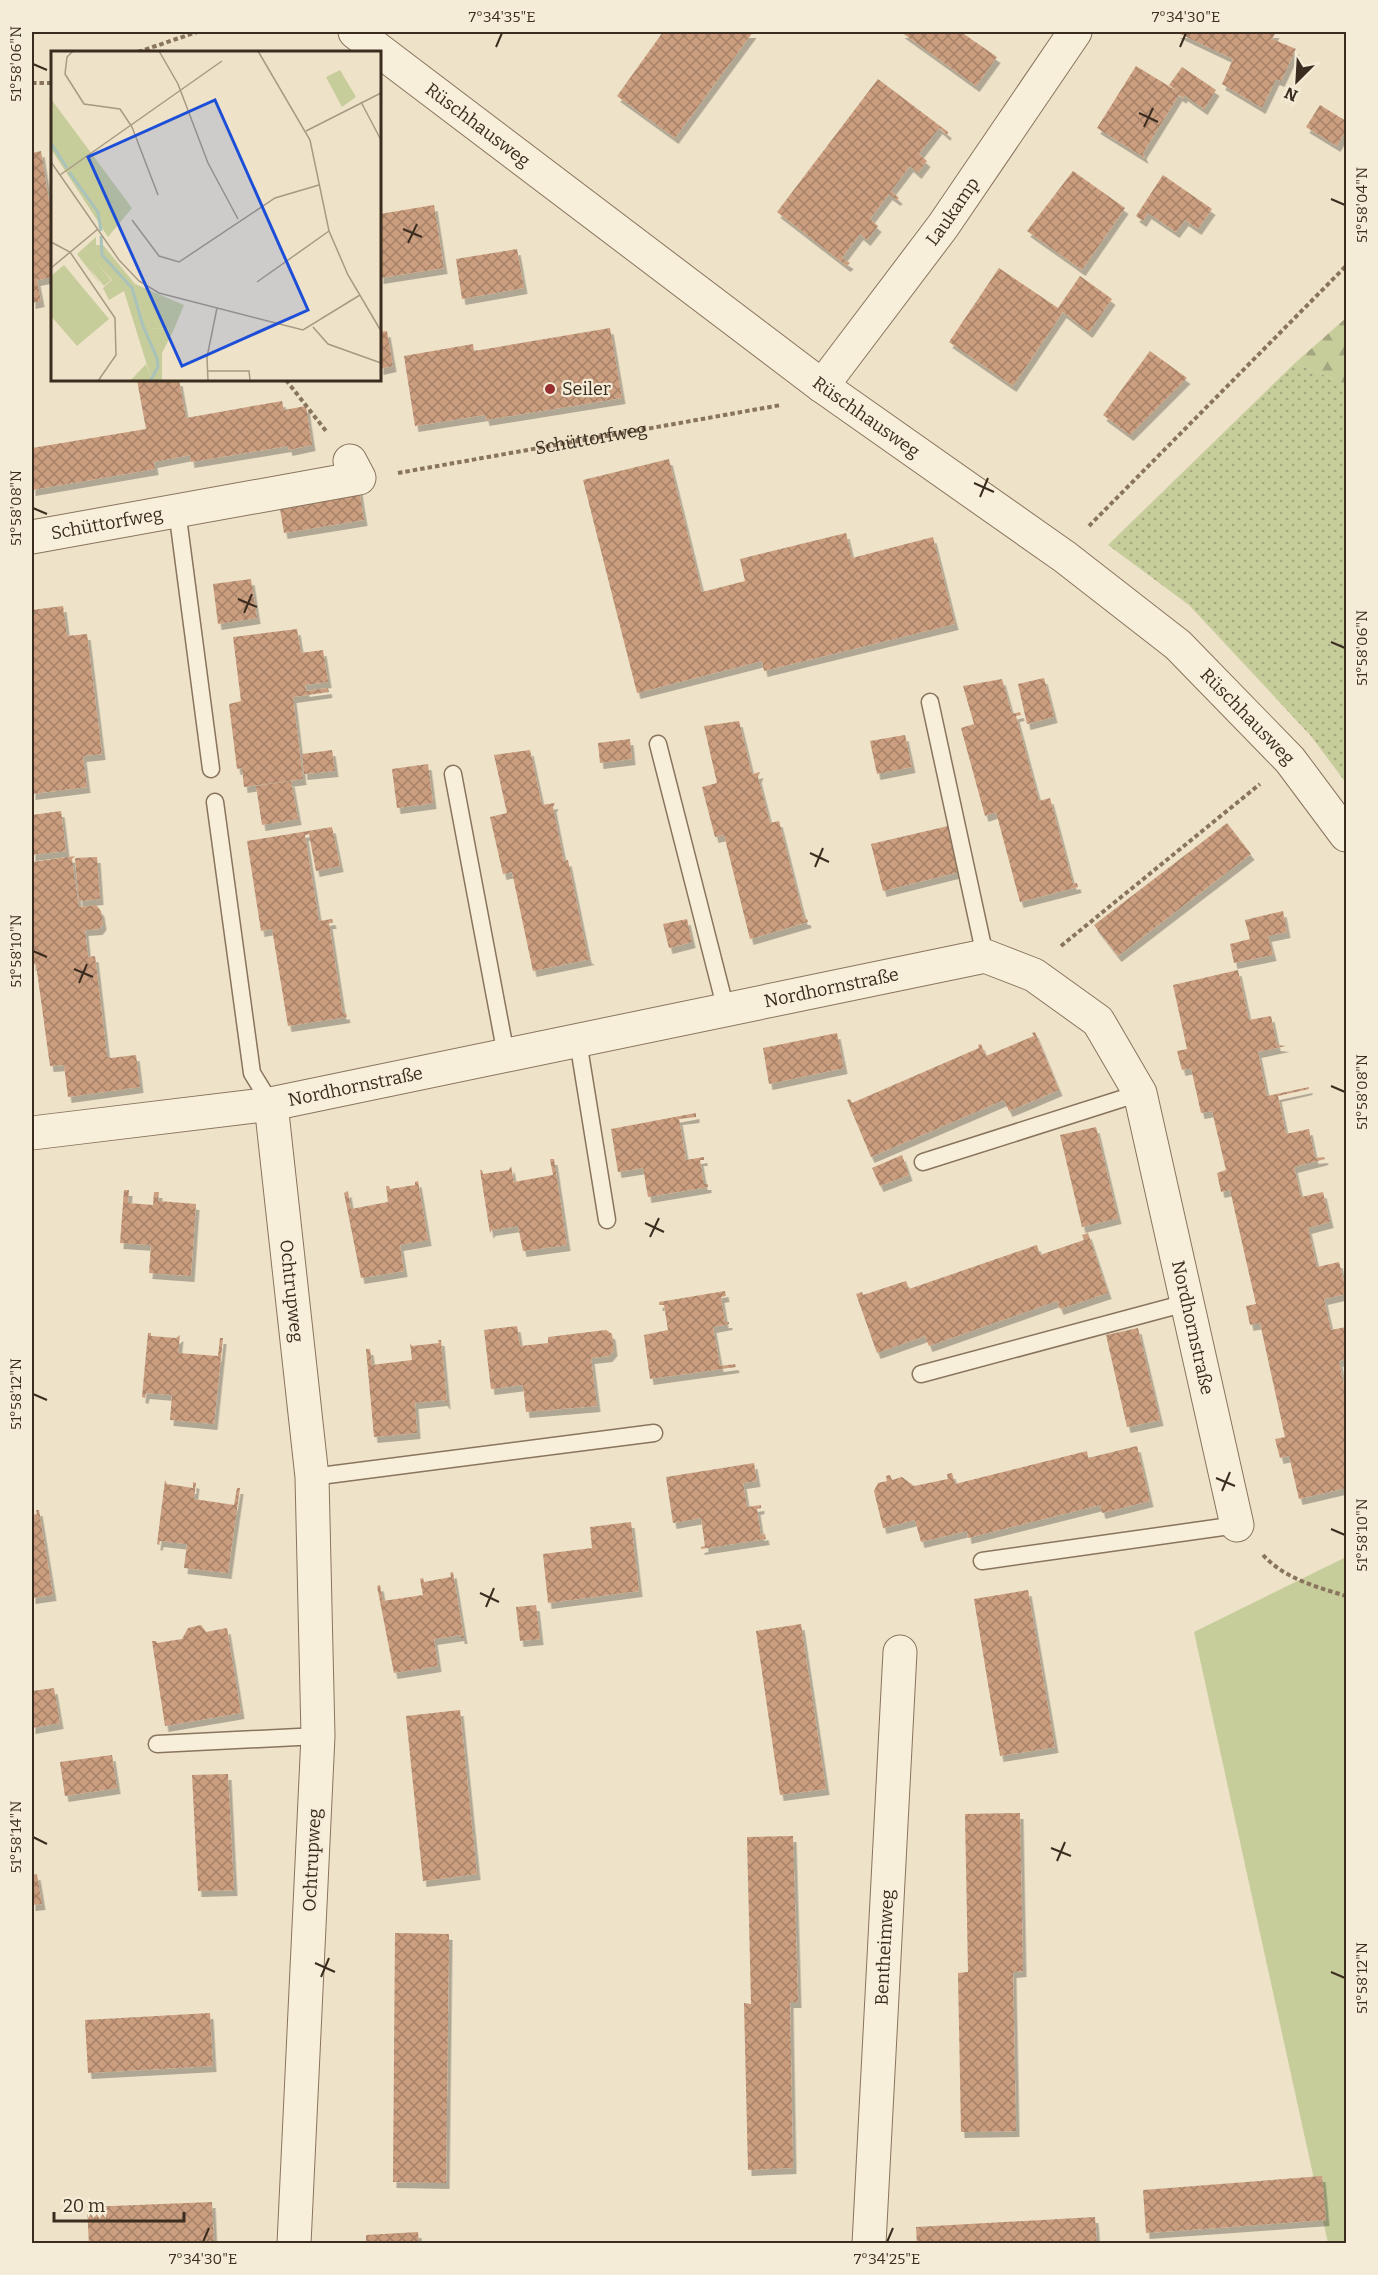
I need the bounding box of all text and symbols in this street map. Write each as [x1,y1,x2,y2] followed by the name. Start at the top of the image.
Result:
[468,8,536,26] text: 7°34'35"E
[1152,8,1220,26] text: 7°34'30"E
[7,26,25,102] text: 51°58'06"N
[51,51,381,381] inset map
[1267,51,1327,111] north arrow
[421,78,535,172] street label: Rüschhausweg
[1282,83,1301,105] text: N
[1353,167,1371,243] text: 51°58'04"N
[921,173,984,250] street label: Laukamp
[808,372,924,462] street label: Rüschhausweg
[562,378,611,400] place label: Seiler
[543,382,557,396] marker: Seiler
[533,418,649,459] street label: Schüttorfweg
[7,470,25,546] text: 51°58'08"N
[49,503,164,544] street label: Schüttorfweg
[1353,610,1371,686] text: 51°58'06"N
[1196,664,1299,769] street label: Rüschhausweg
[7,914,25,988] text: 51°58'10"N
[762,963,901,1013] street label: Nordhornstraße
[1353,1054,1371,1130] text: 51°58'08"N
[286,1062,425,1111] street label: Nordhornstraße
[275,1238,308,1343] street label: Ochtrupweg
[1167,1258,1218,1397] street label: Nordhornstraße
[7,1358,25,1430] text: 51°58'12"N
[1353,1498,1371,1572] text: 51°58'10"N
[7,1801,25,1873] text: 51°58'14"N
[298,1808,326,1912] street label: Ochtrupweg
[871,1889,899,2006] street label: Bentheimweg
[1353,1942,1371,2014] text: 51°58'12"N
[54,2185,184,2223] scale bar
[63,2195,105,2217] text: 20 m
[169,2250,237,2268] text: 7°34'30"E
[854,2250,920,2268] text: 7°34'25"E

